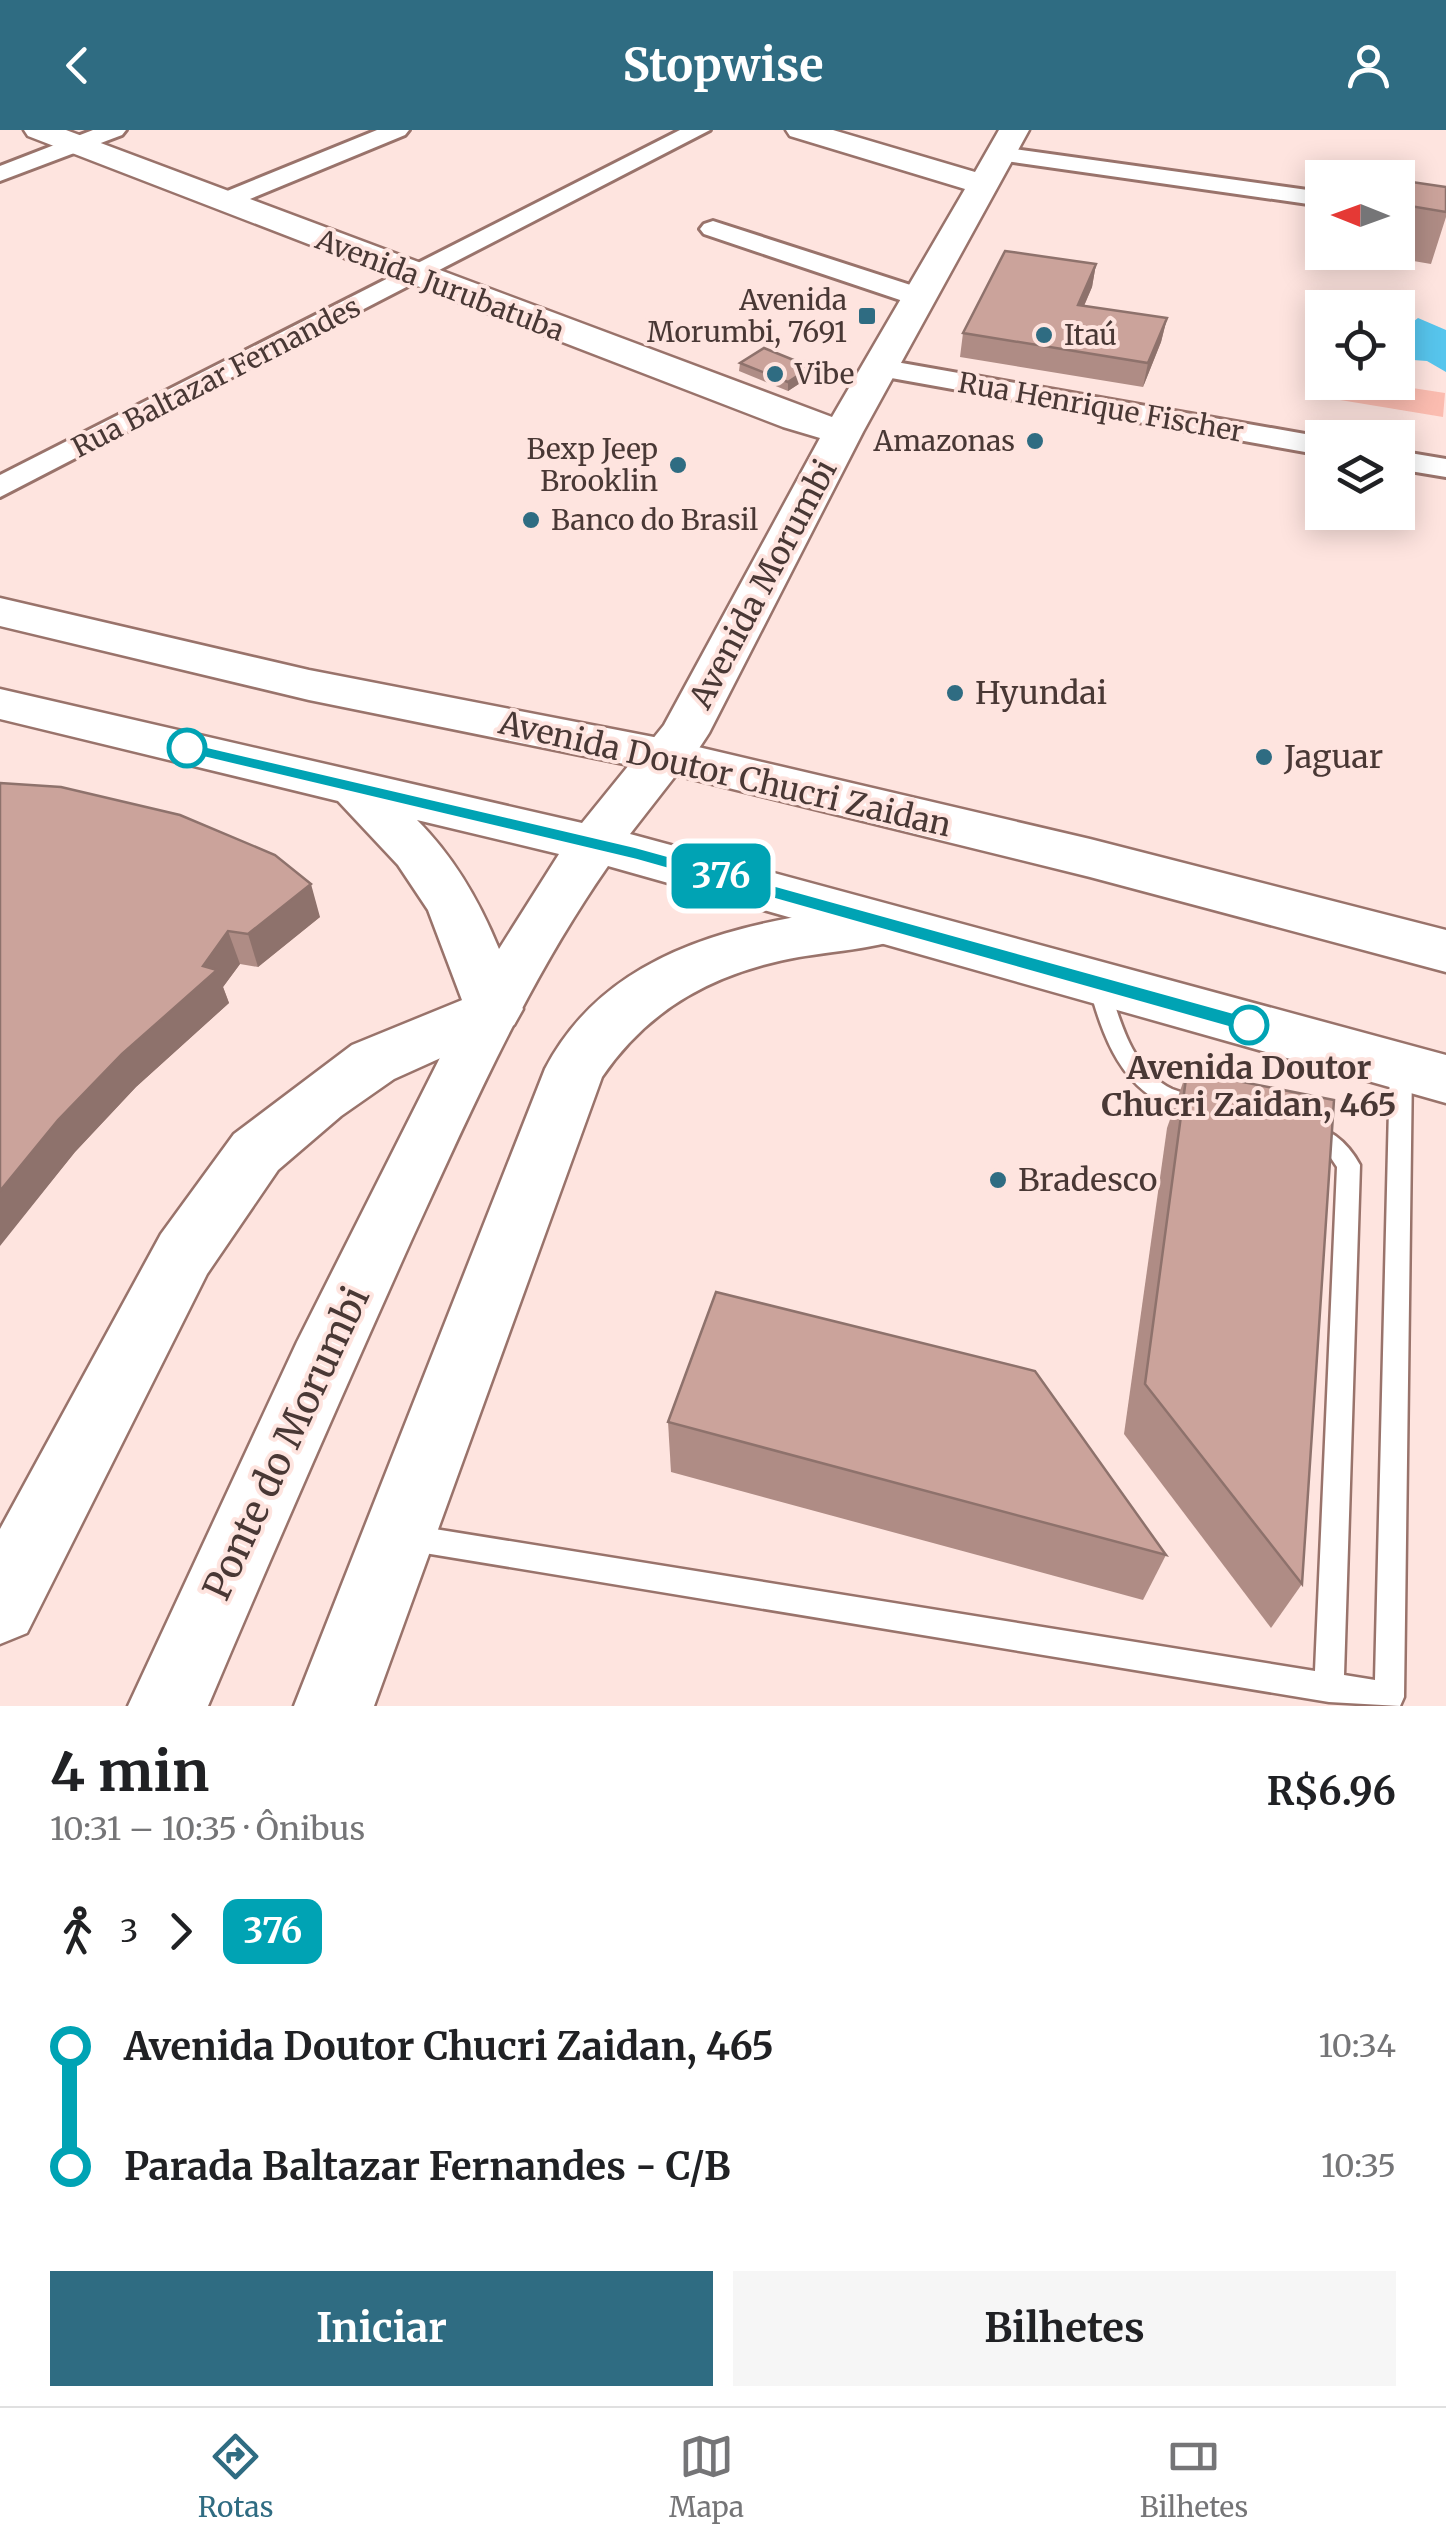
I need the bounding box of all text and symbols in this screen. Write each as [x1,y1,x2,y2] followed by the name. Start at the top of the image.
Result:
[622,37,824,93] text: Stopwise
[50,38,105,93] icon: back
[1341,38,1396,93] icon: person
[1305,160,1415,270] north arrow
[1305,160,1415,530] map controls
[310,221,569,349] street label: Avenida Jurubatuba
[647,282,847,350] place label: Avenida Morumbi, 7691
[66,289,366,465] street label: Rua Baltazar Fernandes
[1305,290,1415,400] button: locate
[856,305,878,327] marker: Avenida Morumbi, 7691
[1064,317,1117,353] place label: Itaú
[1033,324,1055,346] marker: Itaú
[794,356,854,392] place label: Vibe
[764,363,786,385] marker: Vibe
[955,364,1247,450] street label: Rua Henrique Fischer
[1305,420,1415,530] button: layers
[872,423,1015,459] place label: Amazonas
[1024,430,1046,452] marker: Amazonas
[526,431,658,499] place label: Bexp Jeep Brooklin
[680,453,845,716] street label: Avenida Morumbi
[667,454,689,476] marker: Bexp Jeep Brooklin
[551,502,758,538] place label: Banco do Brasil
[520,509,542,531] marker: Banco do Brasil
[975,673,1107,713] place label: Hyundai
[944,682,966,704] marker: Hyundai
[494,702,955,846] street label: Avenida Doutor Chucri Zaidan
[168,729,206,767] unlabelled marker
[1283,737,1383,777] place label: Jaguar
[1253,746,1275,768] marker: Jaguar
[664,844,778,908] line badge: 376
[692,854,750,898] text: 376
[1230,1006,1268,1044] marker: Avenida Doutor Chucri Zaidan, 465
[1101,1048,1397,1125] place label: Avenida Doutor Chucri Zaidan, 465
[1018,1160,1157,1200] place label: Bradesco
[987,1169,1009,1191] marker: Bradesco
[193,1279,379,1607] street label: Ponte do Morumbi
[50,1737,209,1806] text: 4 min
[1267,1768,1396,1815] text: R$6.96
[50,1809,365,1849] text: 10:31 – 10:35 · Ônibus
[50,1904,105,1959] icon: walk
[153,1904,208,1959] icon: forward
[243,1909,302,1953] text: 376
[120,1911,138,1951] text: 3
[124,2023,774,2070] text: Avenida Doutor Chucri Zaidan, 465
[1319,2026,1396,2066] text: 10:34
[124,2143,731,2190] text: Parada Baltazar Fernandes - C/B
[1321,2146,1396,2186] text: 10:35
[50,2271,713,2386] button: Iniciar
[733,2271,1396,2386] button: Bilhetes
[198,2429,273,2525] tab: Rotas
[669,2429,744,2525] tab: Mapa
[1140,2429,1248,2525] tab: Bilhetes

